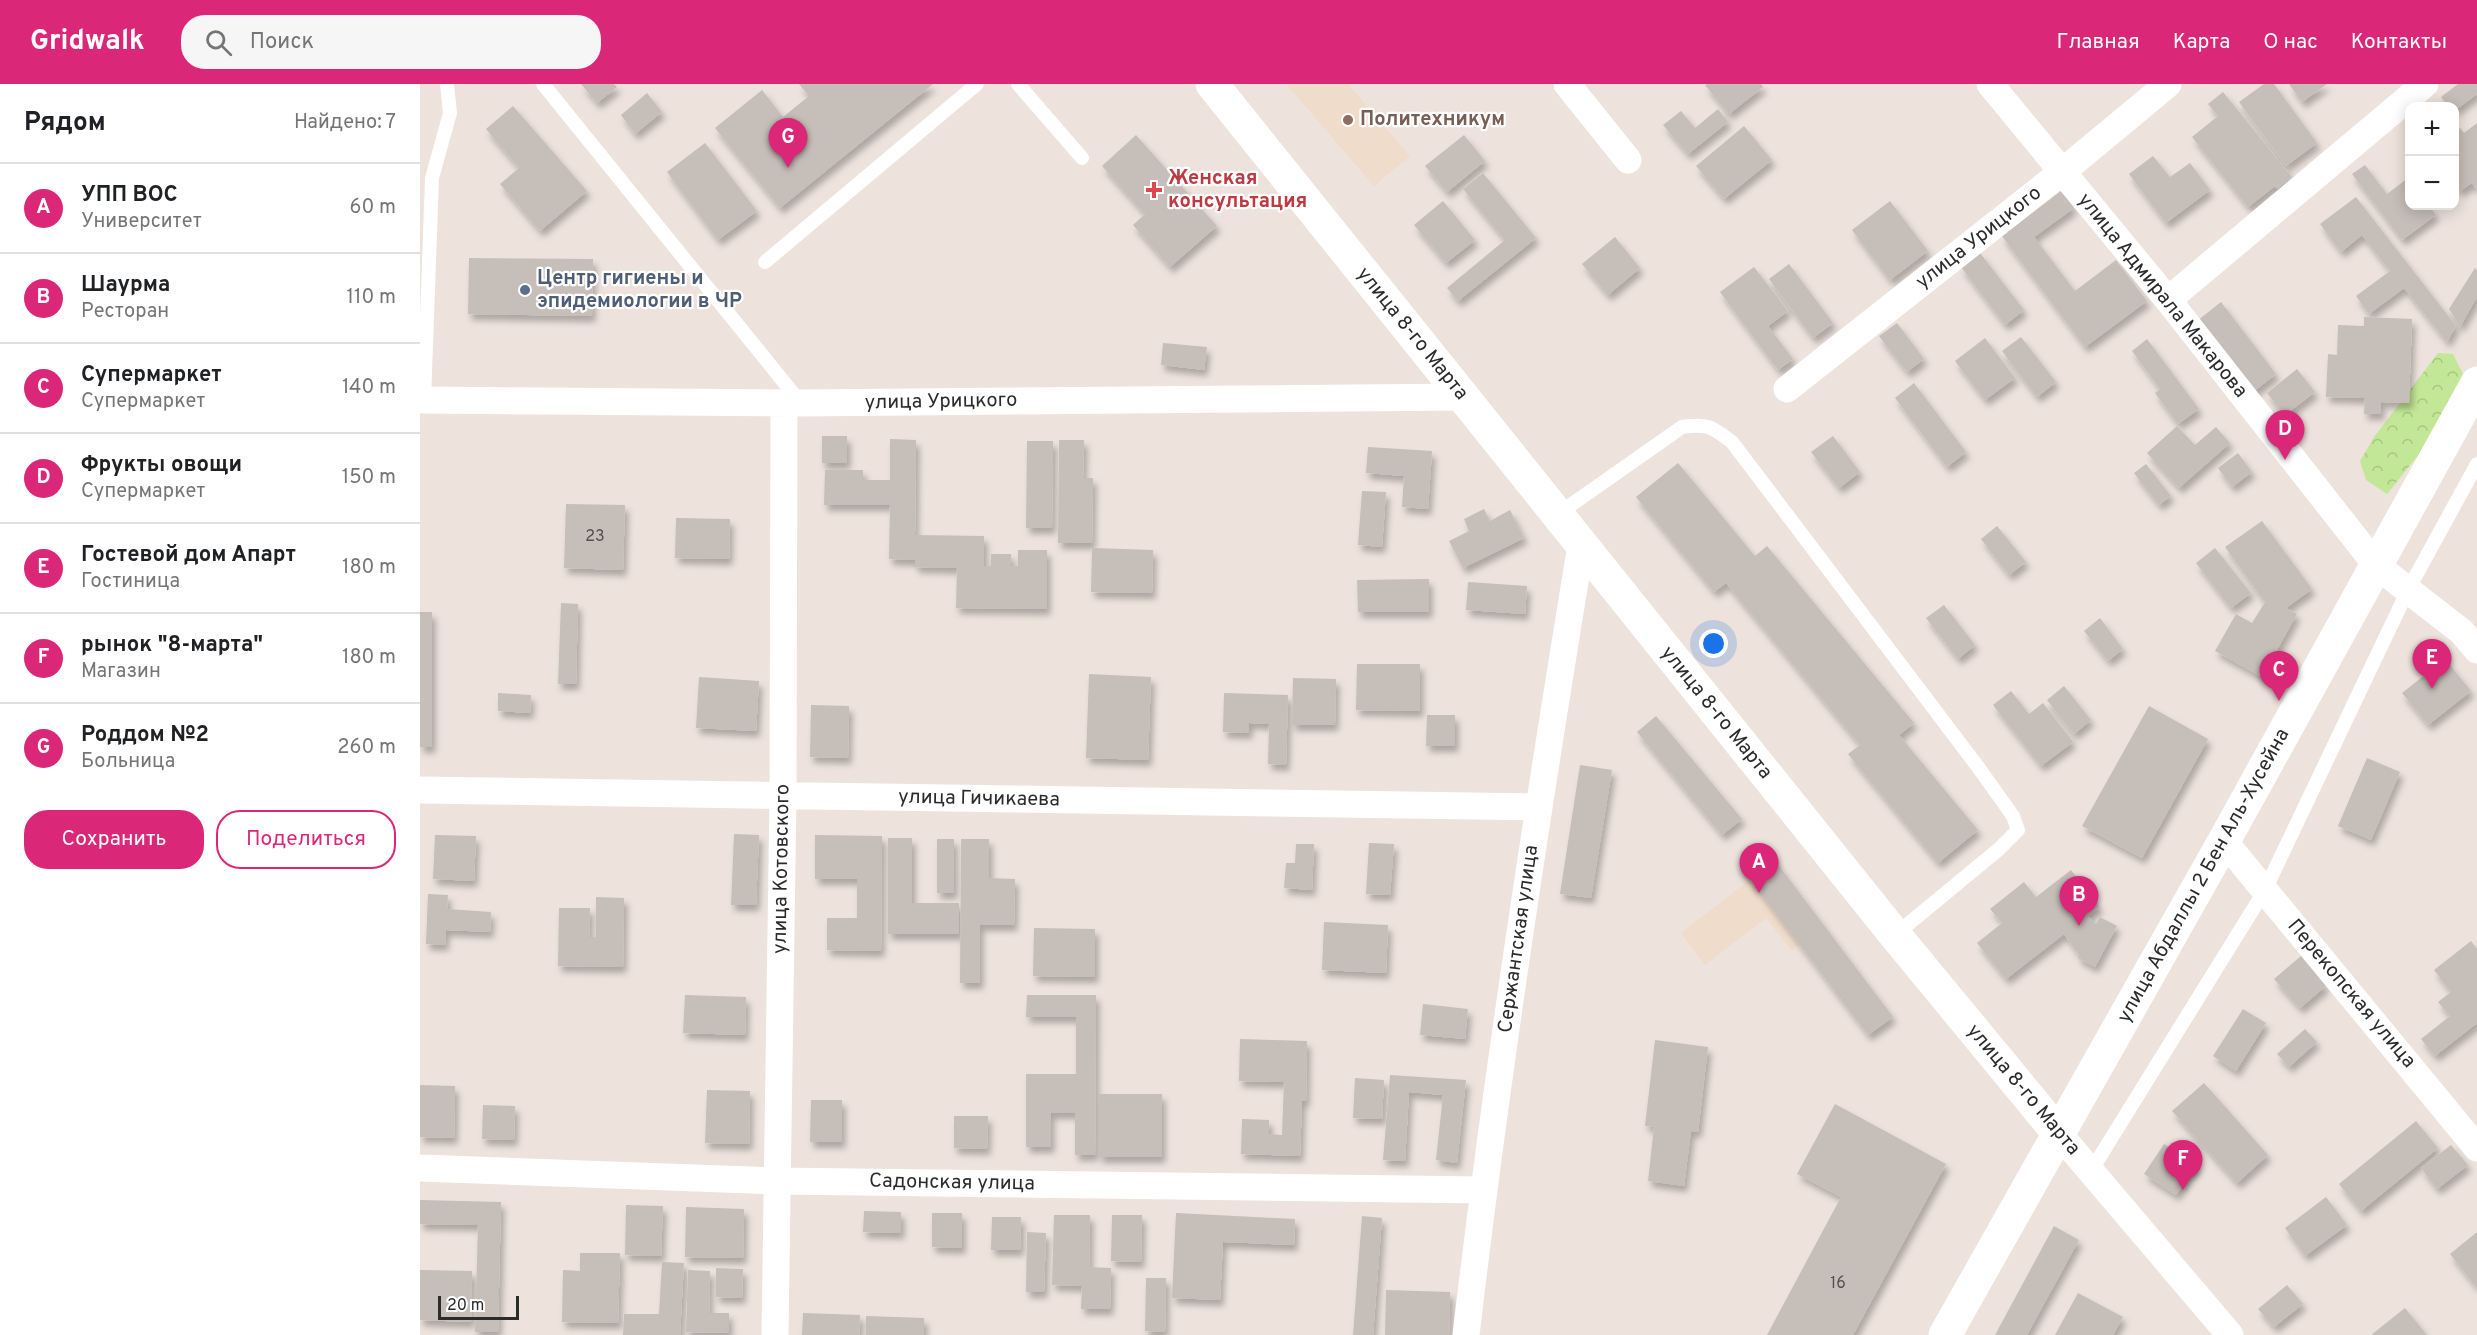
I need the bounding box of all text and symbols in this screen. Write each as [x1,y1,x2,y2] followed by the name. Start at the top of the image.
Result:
[181,15,601,69] search box
[30,24,145,60] text: Gridwalk
[202,26,235,59] icon: search
[250,29,314,56] text: Поиск
[2056,29,2140,56] text: Главная
[2173,29,2230,56] text: Карта
[2263,29,2318,56] text: О нас
[2351,29,2447,56] text: Контакты
[2405,102,2459,210] map controls
[2405,102,2459,156] button: +
[24,107,106,140] text: Рядом
[1360,107,1505,133] place label: Политехникум
[294,110,396,136] text: Найдено: 7
[1341,113,1355,127] marker: Политехникум
[768,118,808,168] pin: G
[2405,156,2459,210] button: −
[1168,166,1307,215] place label: Женская консультация
[1145,181,1163,199] marker: Женская консультация
[1911,181,2047,295] street label: улица Урицкого
[81,182,178,209] text: УПП ВОС
[2071,188,2253,404] street label: улица Адмирала Макарова
[36,195,51,221] text: A
[350,195,396,221] text: 60 m
[81,209,202,235] text: Университет
[1350,262,1474,406] street label: улица 8-го Марта
[537,266,742,315] place label: Центр гигиены и эпидемиологии в ЧР
[81,272,170,299] text: Шаурма
[518,283,532,297] marker: Центр гигиены и эпидемиологии в ЧР
[37,285,50,311] text: B
[347,285,396,311] text: 110 m
[81,299,169,325] text: Ресторан
[81,362,222,389] text: Супермаркет
[37,375,50,401] text: C
[342,375,396,401] text: 140 m
[864,388,1018,416] street label: улица Урицкого
[81,389,205,415] text: Супермаркет
[2266,410,2304,460] pin: D
[81,452,242,479] text: Фрукты овощи
[36,465,51,491] text: D
[342,465,396,491] text: 150 m
[81,479,205,505] text: Супермаркет
[585,527,605,547] house number: 23
[81,542,296,569] text: Гостевой дом Апарт
[37,555,50,581] text: E
[342,555,396,581] text: 180 m
[81,569,180,595] text: Гостиница
[1699,629,1728,658] your location
[81,632,263,659] text: рынок "8-марта"
[2412,640,2452,689] pin: E
[1654,641,1778,785] street label: улица 8-го Марта
[38,645,49,671] text: F
[342,645,396,671] text: 180 m
[2260,652,2298,701] pin: C
[81,659,161,685] text: Магазин
[81,722,209,749] text: Роддом №2
[2112,724,2296,1028] street label: улица Абдаллы 2 Бен Аль-Хусейна
[37,735,50,761] text: G
[337,735,396,761] text: 260 m
[81,749,175,775] text: Больница
[768,784,796,954] street label: улица Котовского
[898,785,1060,813] street label: улица Гичикаева
[24,810,204,869] button: Сохранить
[216,810,396,869] button: Поделиться
[1493,843,1545,1035] street label: Сержантская улица
[1740,844,1778,893] pin: A
[2060,876,2098,926] pin: B
[2281,914,2421,1074] street label: Перекопская улица
[1960,1019,2086,1161] street label: улица 8-го Марта
[2164,1140,2202,1190] pin: F
[869,1169,1035,1197] street label: Садонская улица
[1830,1274,1846,1294] house number: 16
[438,1293,519,1320] scale bar
[447,1296,484,1316] text: 20 m

